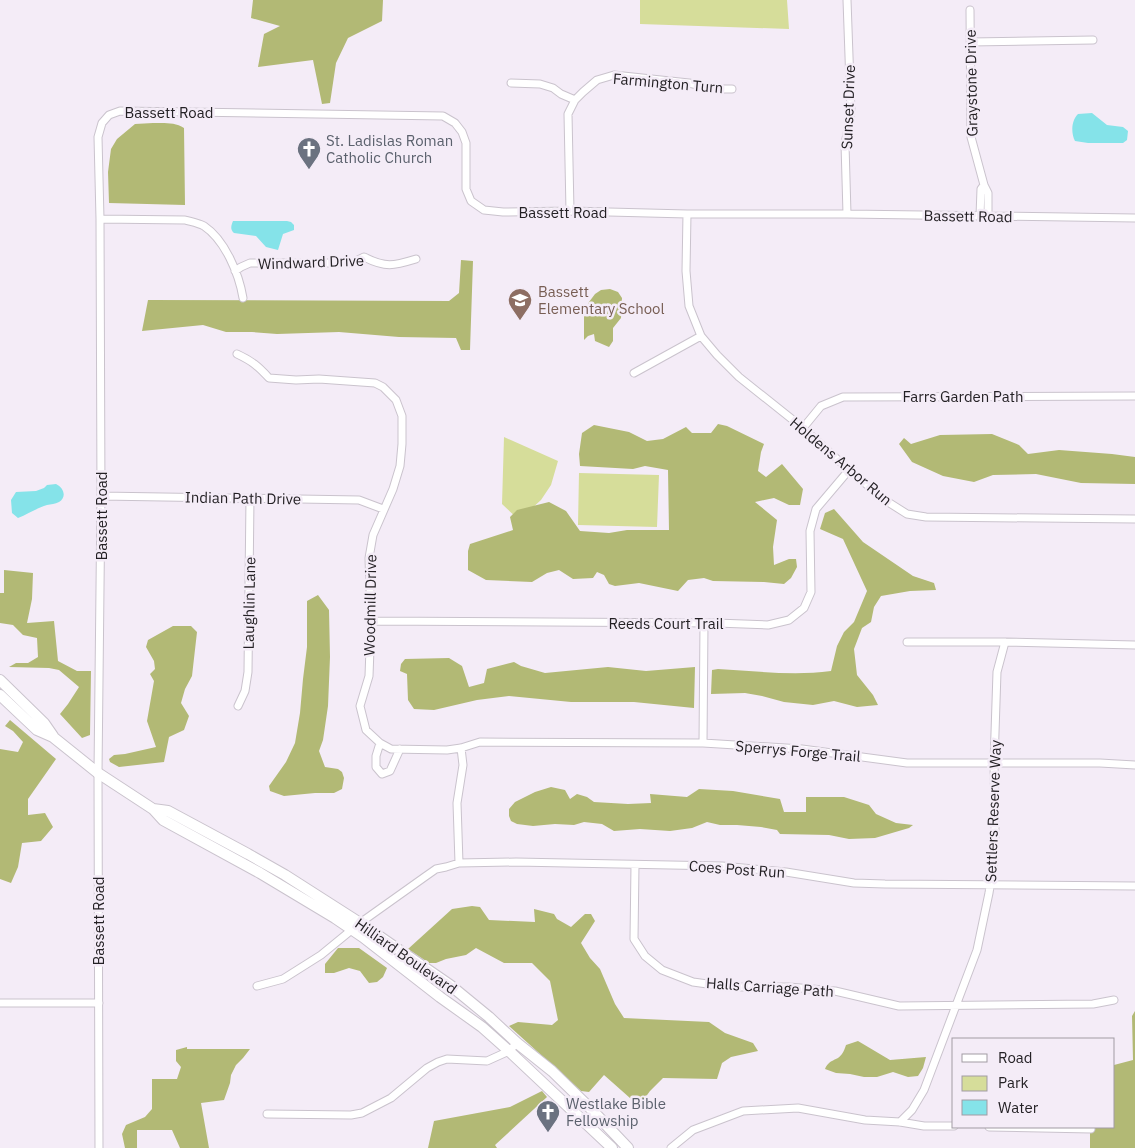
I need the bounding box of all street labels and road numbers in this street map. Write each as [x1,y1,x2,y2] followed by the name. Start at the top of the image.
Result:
[961,29,981,137] street label: Graystone Drive
[837,64,859,150] street label: Sunset Drive
[612,69,724,97] street label: Farmington Turn
[125,103,213,122] street label: Bassett Road
[519,203,607,222] street label: Bassett Road
[923,206,1013,226] street label: Bassett Road
[258,251,364,273] street label: Windward Drive
[902,387,1024,406] street label: Farrs Garden Path
[786,413,896,509] street label: Holdens Arbor Run
[92,472,111,560] street label: Bassett Road
[185,487,301,509] street label: Indian Path Drive
[360,554,380,656] street label: Woodmill Drive
[239,557,259,649] street label: Laughlin Lane
[608,614,724,633] street label: Reeds Court Trail
[735,736,861,766] street label: Sperrys Forge Trail
[981,739,1005,883] street label: Settlers Reserve Way
[688,856,786,882] street label: Coes Post Run
[89,877,108,965] street label: Bassett Road
[351,914,461,998] street label: Hilliard Boulevard
[706,973,834,1001] street label: Halls Carriage Path

